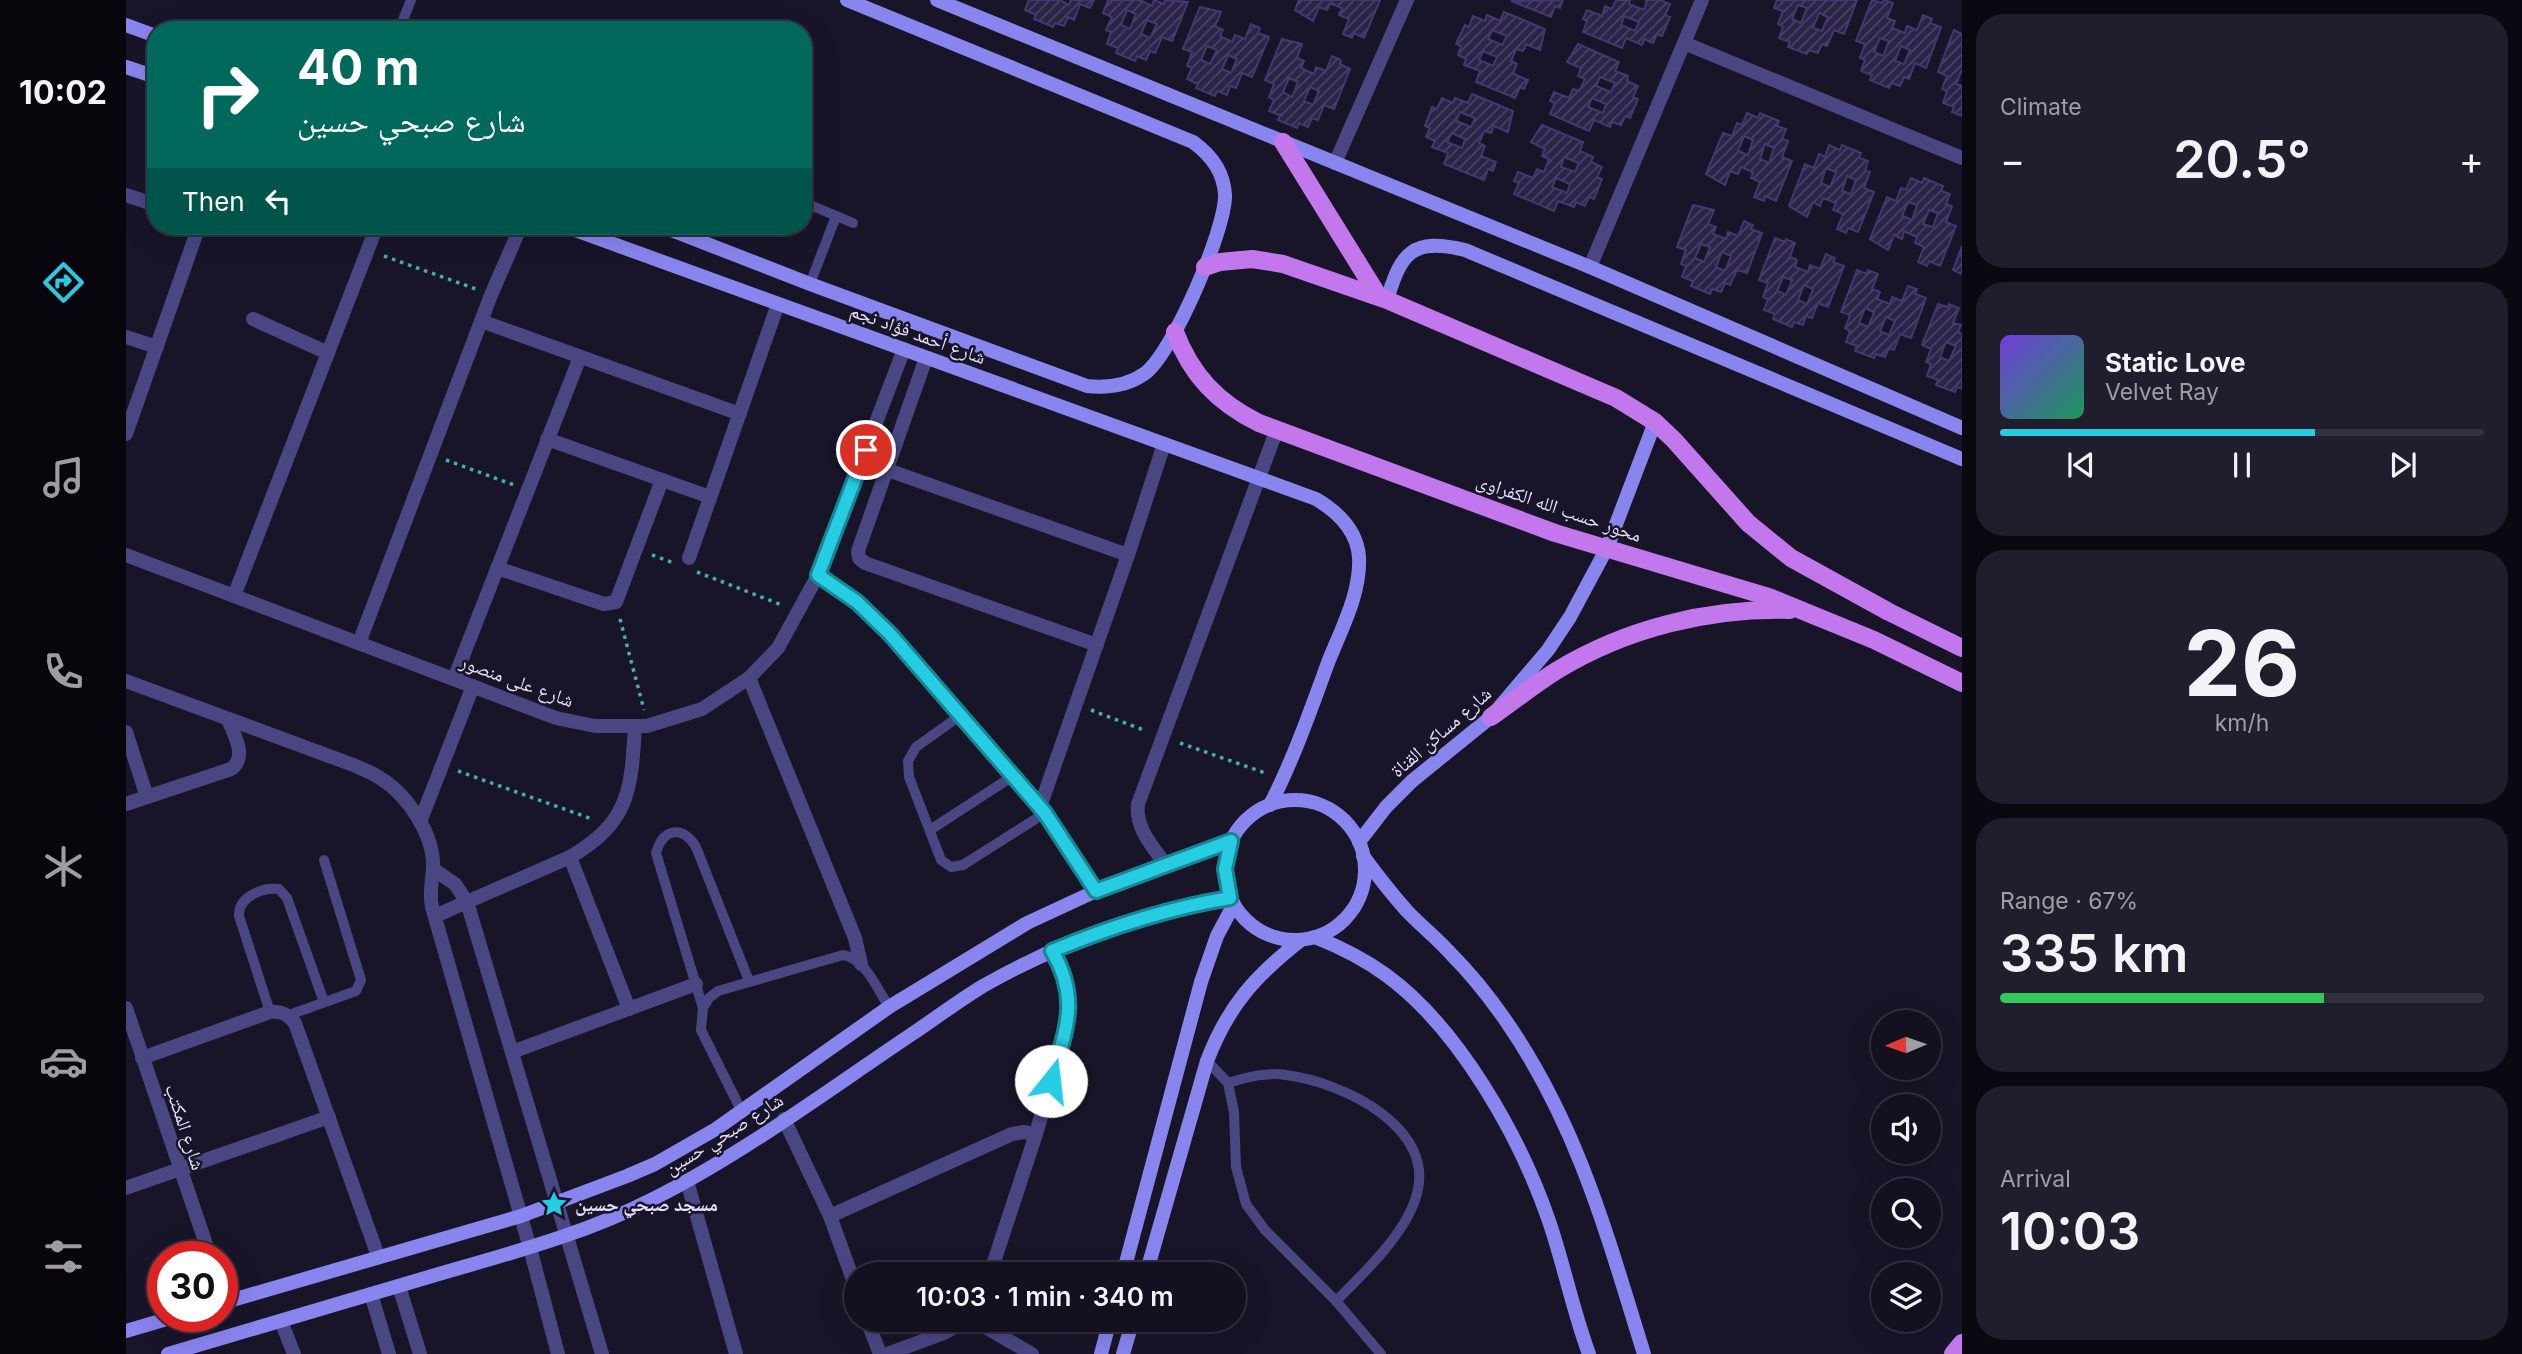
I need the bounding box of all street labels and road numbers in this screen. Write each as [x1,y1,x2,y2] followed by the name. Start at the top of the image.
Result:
[847,299,989,370] street label: شارع أحمد فؤاد نجم
[1473,469,1645,547] street label: محور حسب الله الكفراوى
[456,649,577,712] street label: شارع على منصور
[1386,682,1496,782] street label: شارع مساكن القناة
[160,1081,210,1173] street label: شارع المكتب
[660,1088,790,1183] street label: شارع صبحي حسين

